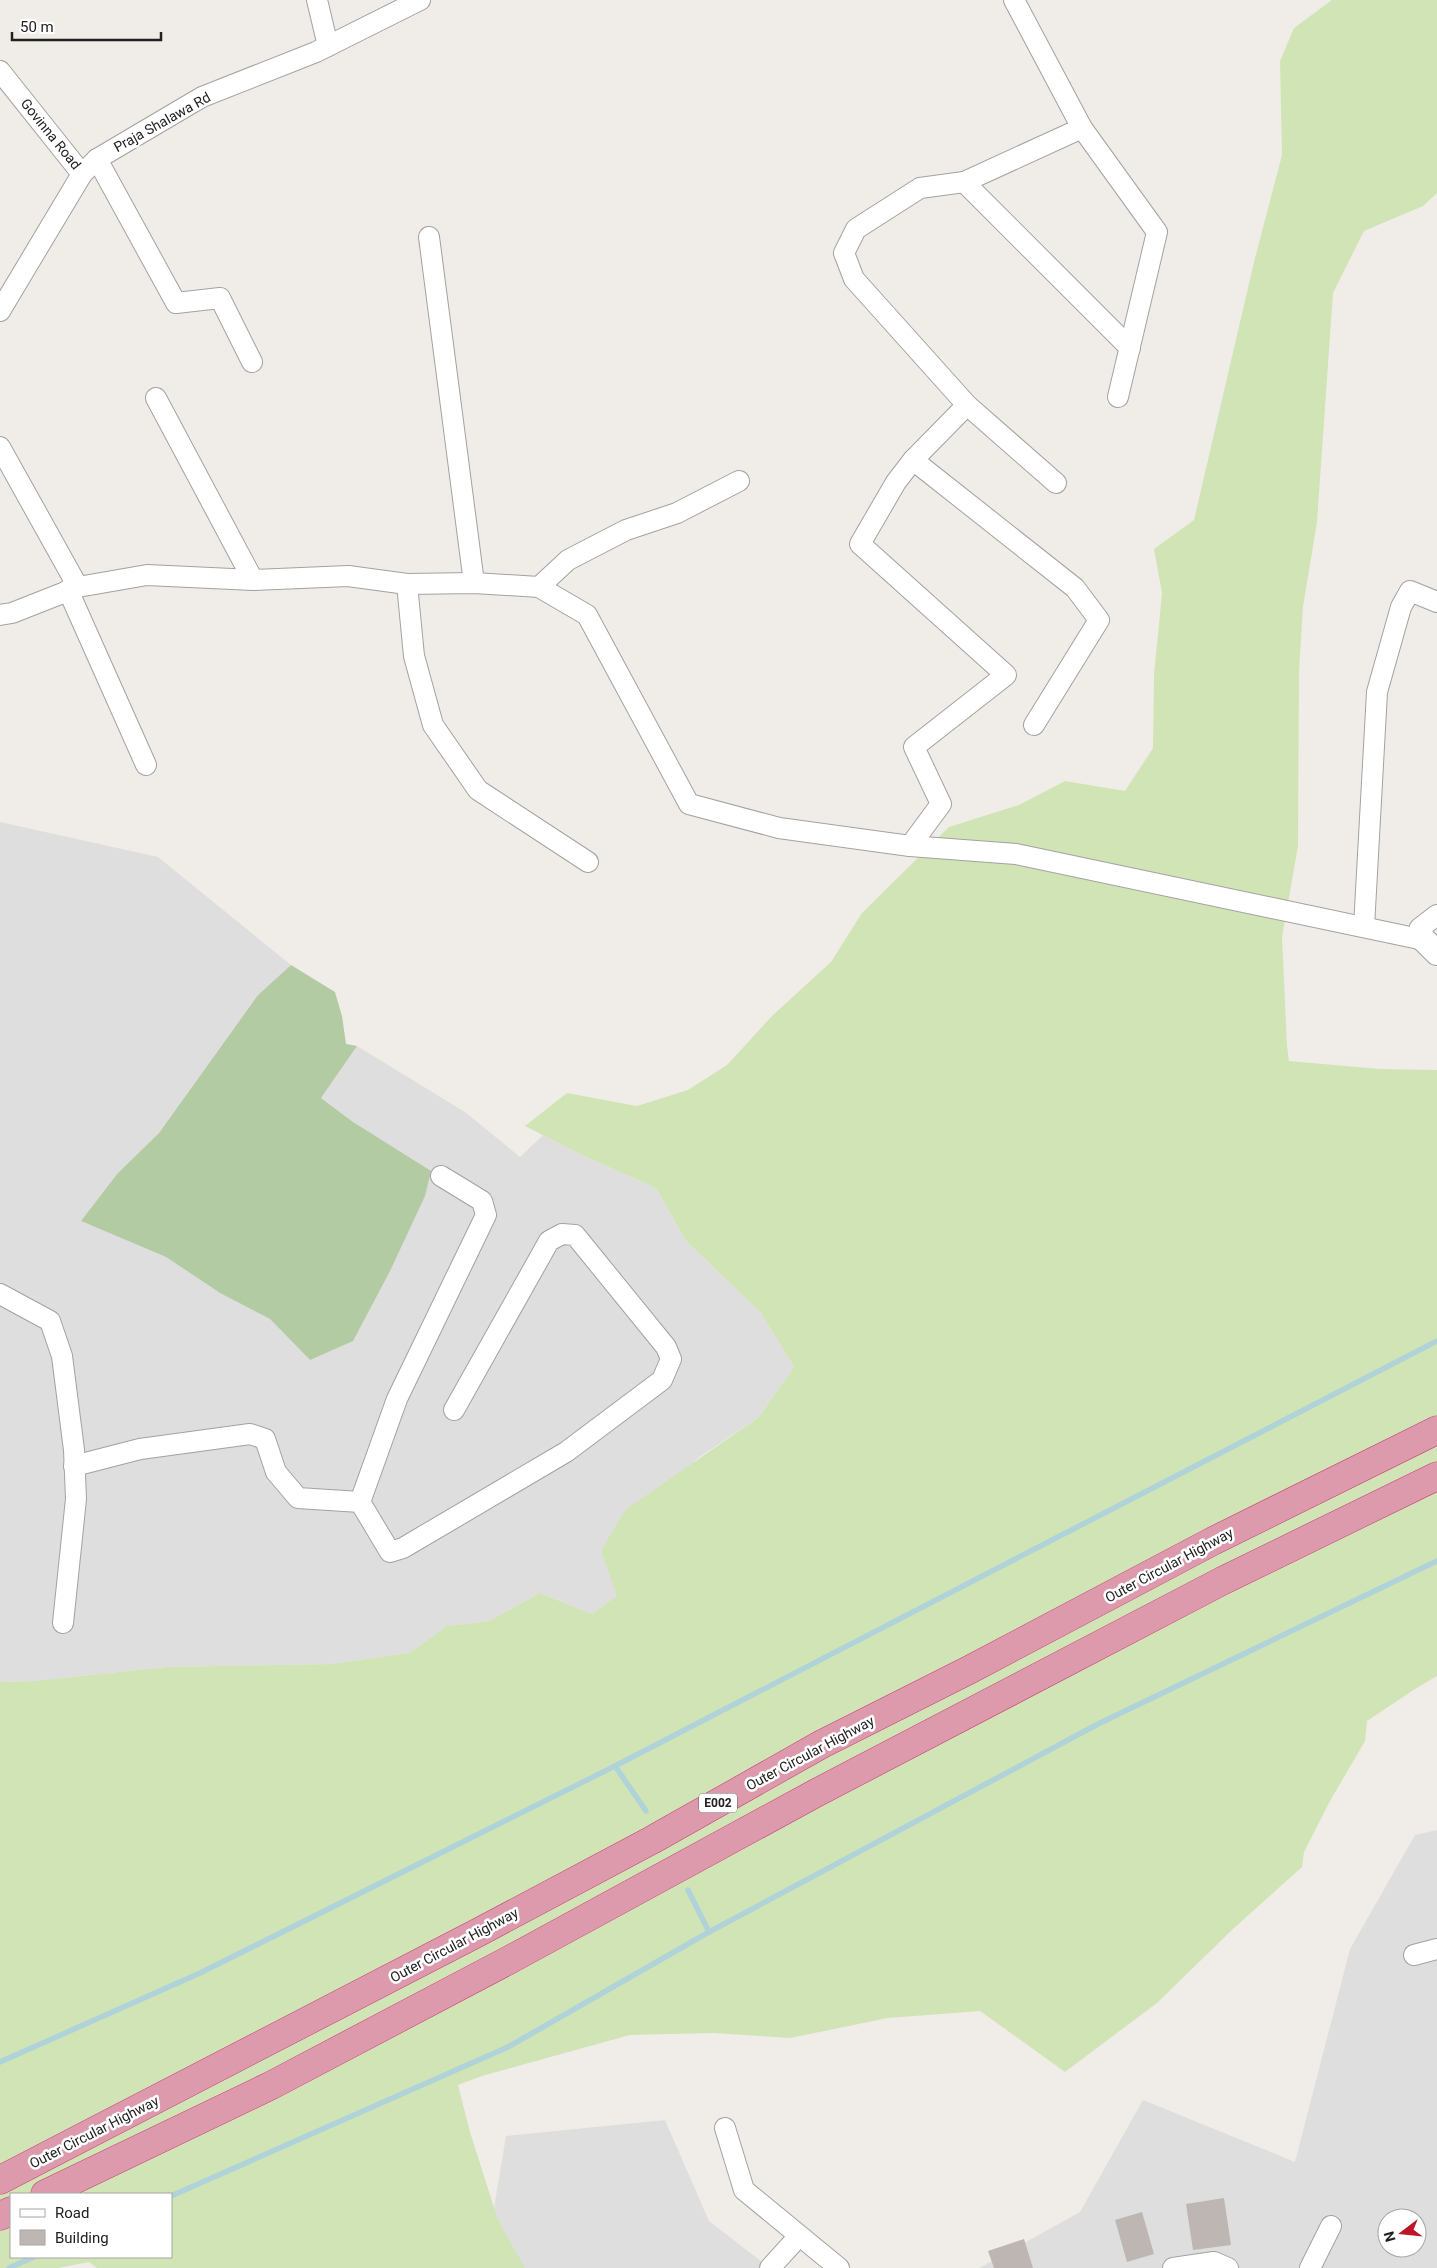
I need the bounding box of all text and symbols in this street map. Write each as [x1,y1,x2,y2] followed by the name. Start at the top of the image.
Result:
[12,10,161,42] scale bar
[20,18,54,36] text: 50 m
[111,89,213,155] street label: Praja Shalawa Rd
[18,95,84,173] street label: Govinna Road
[1102,1524,1236,1606] street label: Outer Circular Highway
[743,1712,877,1794] street label: Outer Circular Highway
[699,1794,737,1812] road number: E002
[387,1904,521,1986] street label: Outer Circular Highway
[27,2092,161,2171] street label: Outer Circular Highway
[10,2193,172,2258] legend
[55,2204,89,2222] text: Road
[1377,2208,1427,2258] north arrow
[55,2229,109,2247] text: Building
[1380,2230,1399,2244] text: N

